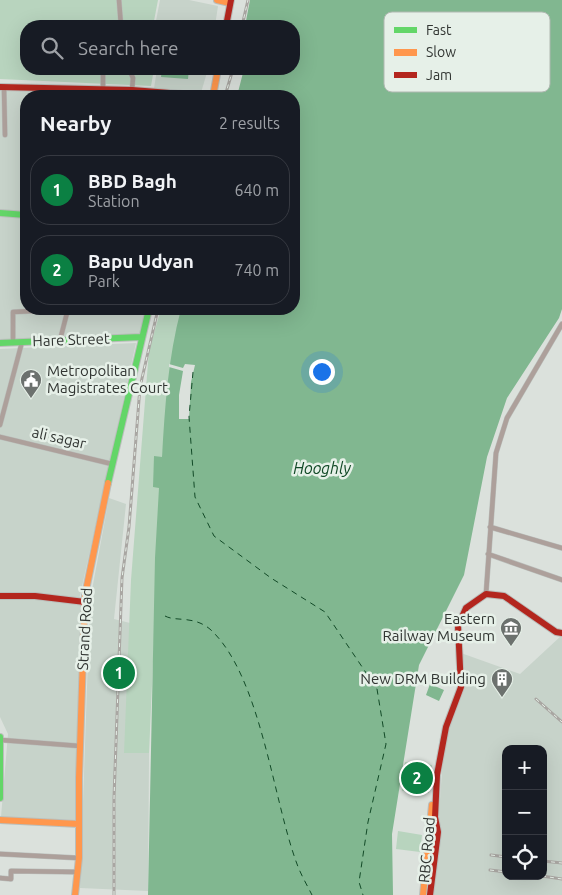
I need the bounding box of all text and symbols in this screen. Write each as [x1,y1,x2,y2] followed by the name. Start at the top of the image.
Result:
[384,12,550,92] legend
[20,20,300,75] search box
[426,22,452,38] text: Fast
[38,34,66,62] icon: search
[78,37,178,59] text: Search here
[426,44,456,60] text: Slow
[426,67,452,83] text: Jam
[40,111,111,135] text: Nearby
[219,114,280,132] text: 2 results
[88,170,177,192] text: BBD Bagh
[52,181,62,199] text: 1
[234,181,279,199] text: 640 m
[88,192,140,210] text: Station
[88,250,194,272] text: Bapu Udyan
[52,261,62,279] text: 2
[234,261,279,279] text: 740 m
[88,272,120,290] text: Park
[32,330,110,349] street label: Hare Street
[309,359,335,385] your location
[47,362,168,396] place label: Metropolitan Magistrates Court
[19,368,43,399] public building icon: Metropolitan Magistrates Court
[30,423,88,452] street label: ali sagar
[293,459,351,477] water label: Hooghly
[74,587,95,671] street label: Strand Road
[383,610,495,644] place label: Eastern Railway Museum
[499,616,523,647] museum icon: Eastern Railway Museum
[103,654,135,692] pin: 1
[490,667,514,698] building icon: New DRM Building
[360,670,486,687] place label: New DRM Building
[502,745,547,880] map controls
[502,745,547,790] button: +
[401,759,433,797] pin: 2
[502,790,547,835] button: −
[415,816,438,884] street label: RBC Road
[502,835,547,880] button: locate

